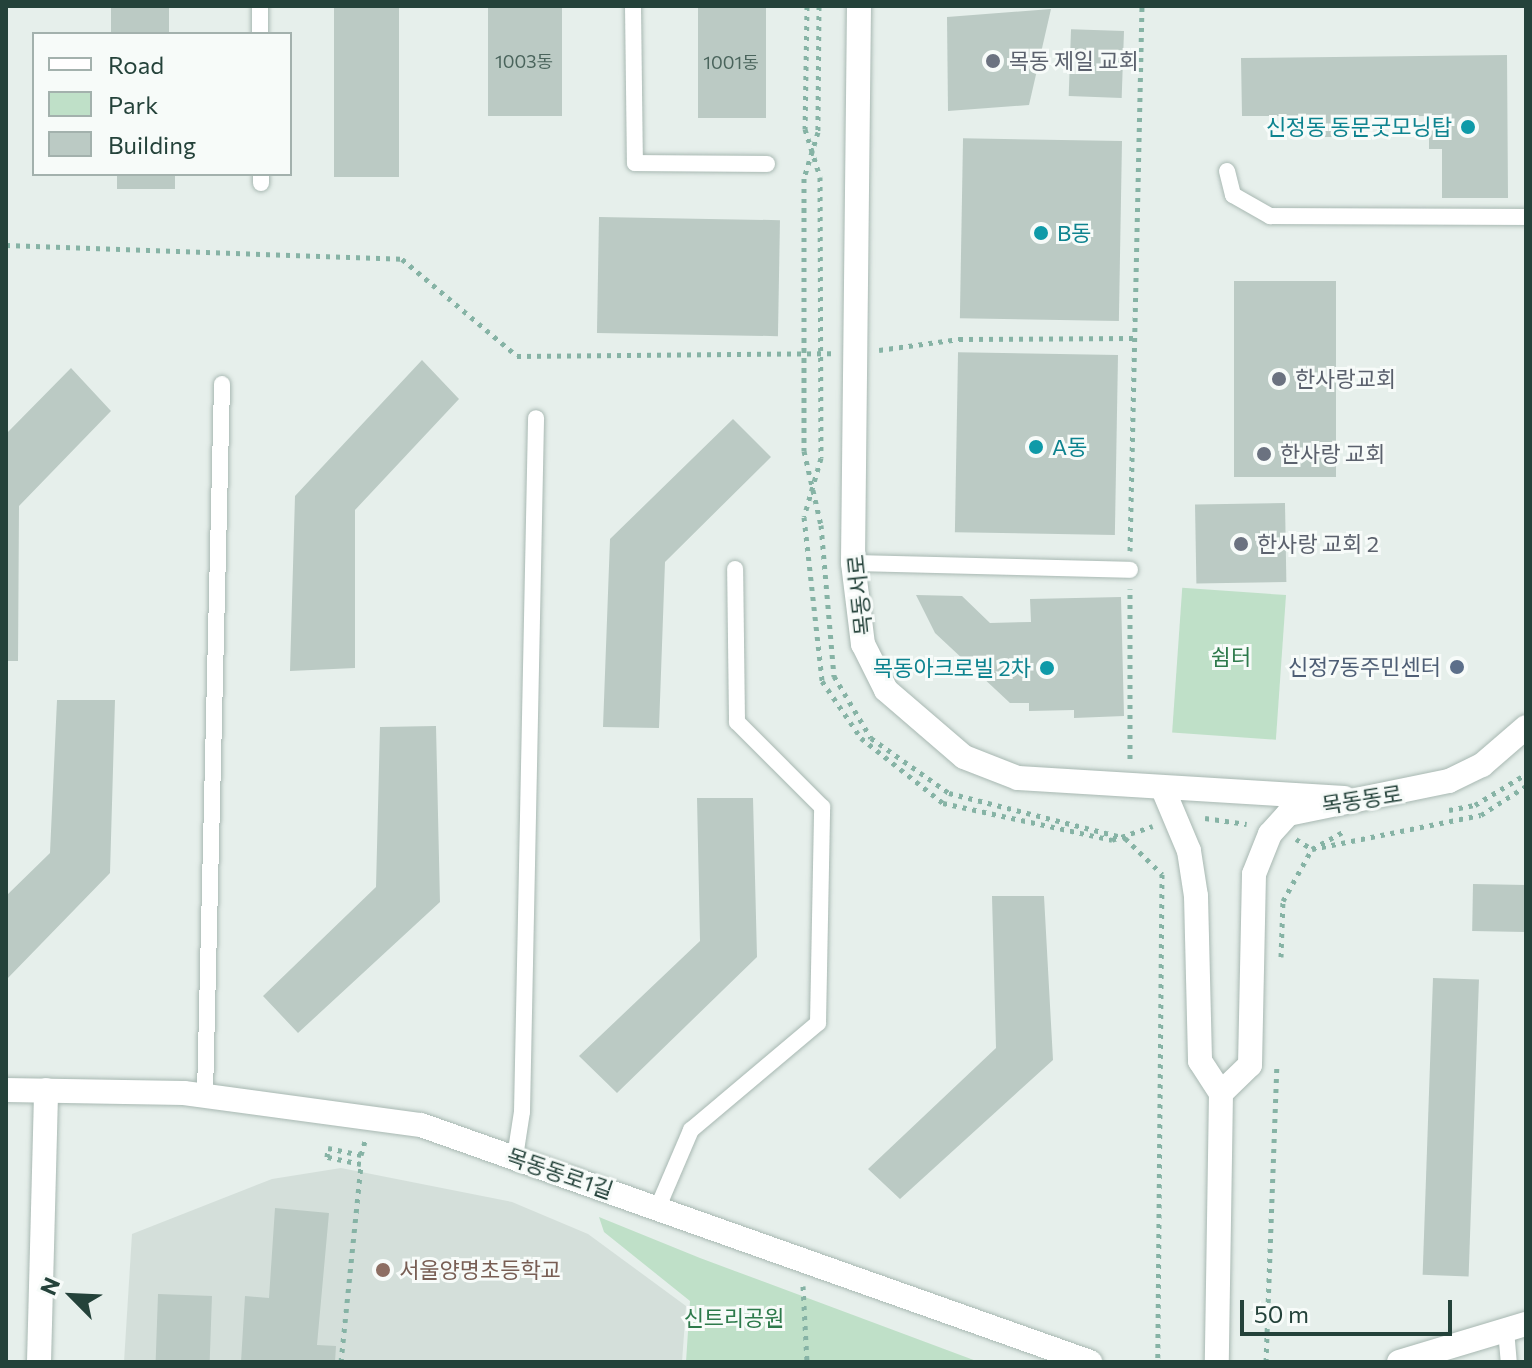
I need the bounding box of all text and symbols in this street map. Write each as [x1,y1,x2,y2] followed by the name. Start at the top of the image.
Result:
[32,32,292,176] legend
[1009,48,1139,74] place label: 목동 제일 교회
[108,50,164,79] text: Road
[495,50,553,72] house number: 1003동
[703,51,759,73] house number: 1001동
[984,52,1002,70] marker: 목동 제일 교회
[108,90,158,119] text: Park
[1266,114,1452,140] place label: 신정동 동문굿모닝탑
[1459,118,1477,136] marker: 신정동 동문굿모닝탑
[108,130,196,159] text: Building
[1057,220,1091,246] place label: B동
[1032,224,1050,242] marker: B동
[1295,366,1396,392] place label: 한사랑교회
[1270,370,1288,388] marker: 한사랑교회
[1052,434,1087,460] place label: A동
[1027,438,1045,456] marker: A동
[1280,441,1385,467] place label: 한사랑 교회
[1255,445,1273,463] marker: 한사랑 교회
[1257,531,1379,557] place label: 한사랑 교회 2
[1232,535,1250,553] marker: 한사랑 교회 2
[842,553,876,637] street label: 목동서로
[1211,644,1251,670] park label: 쉼터
[1288,654,1441,680] place label: 신정7동주민센터
[873,655,1031,681] place label: 목동아크로빌 2차
[1448,658,1466,676] marker: 신정7동주민센터
[1038,659,1056,677] marker: 목동아크로빌 2차
[1320,780,1404,818] street label: 목동동로
[503,1143,617,1203] street label: 목동동로1길
[32,1256,112,1336] north arrow
[399,1257,561,1283] place label: 서울양명초등학교
[374,1261,392,1279] marker: 서울양명초등학교
[34,1273,65,1299] text: N
[1244,1284,1456,1334] scale bar
[1254,1299,1309,1328] text: 50 m
[683,1305,785,1331] park label: 신트리공원

